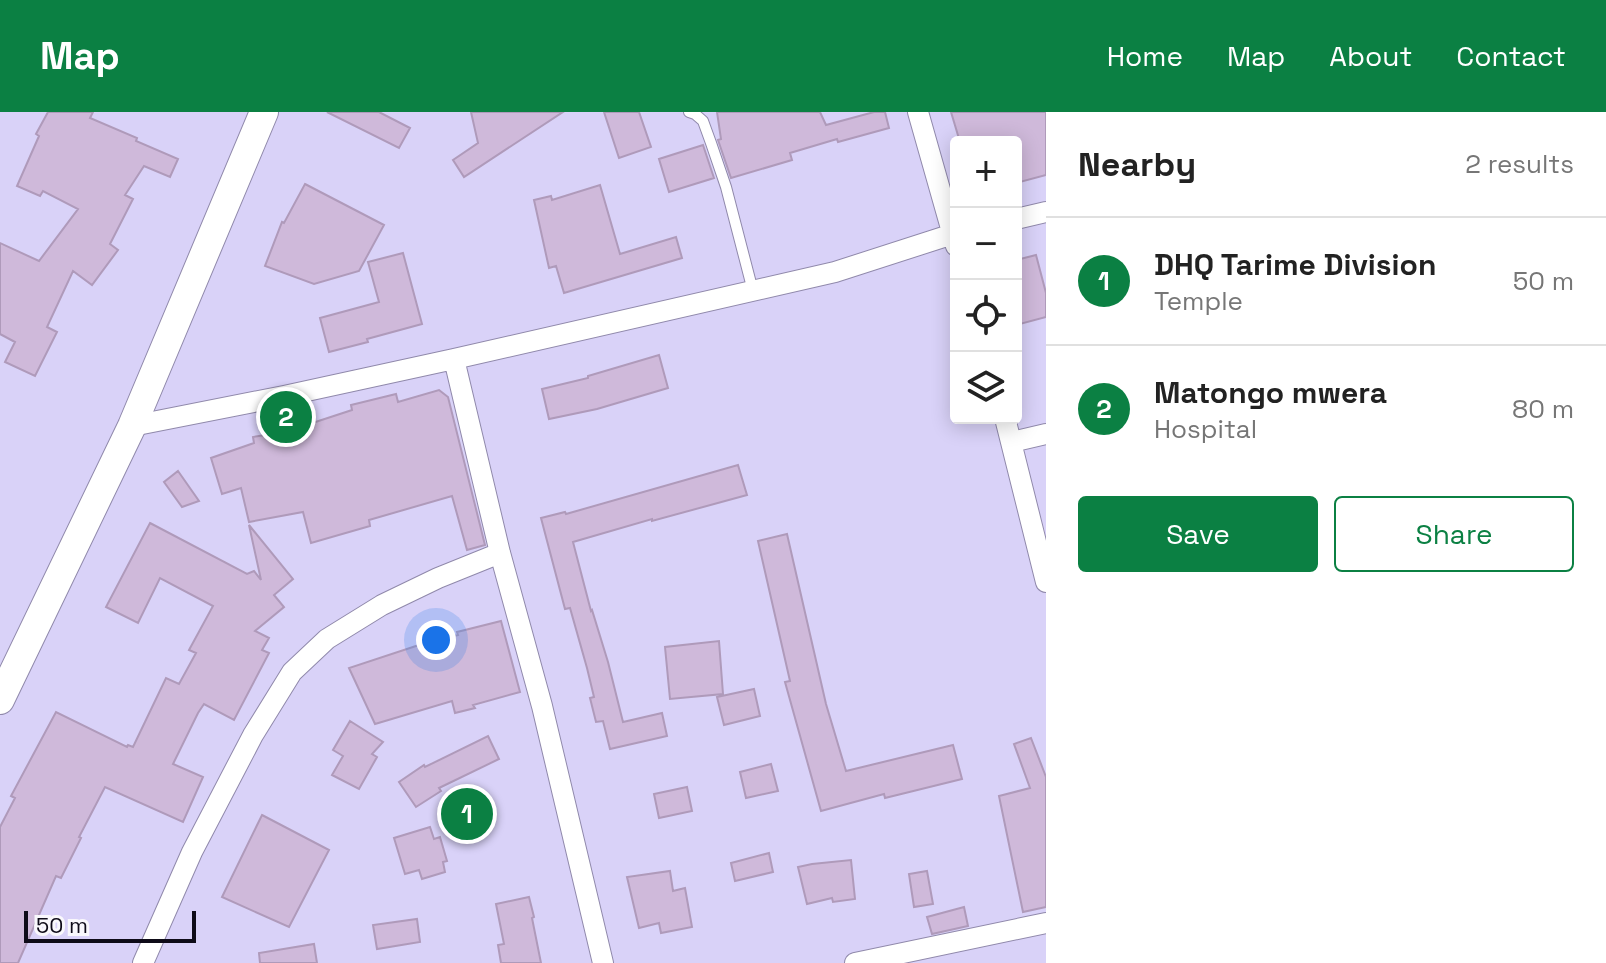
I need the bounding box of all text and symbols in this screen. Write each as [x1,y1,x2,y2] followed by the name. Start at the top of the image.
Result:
[40,32,120,80] text: Map
[1107,38,1183,74] text: Home
[1227,38,1285,74] text: Map
[1329,38,1412,74] text: About
[1456,38,1566,74] text: Contact
[950,136,1022,424] map controls
[950,136,1022,208] button: +
[1078,143,1196,186] text: Nearby
[1465,147,1574,181] text: 2 results
[950,208,1022,280] button: −
[1154,245,1436,284] text: DHQ Tarime Division
[1098,264,1110,298] text: 1
[1513,264,1574,298] text: 50 m
[950,280,1022,352] button: locate
[1154,284,1243,318] text: Temple
[950,352,1022,424] button: layers
[1154,373,1387,412] text: Matongo mwera
[260,387,312,447] pin: 2
[1096,392,1112,426] text: 2
[1512,392,1574,426] text: 80 m
[1154,412,1257,446] text: Hospital
[1078,496,1318,572] button: Save
[1334,496,1574,572] button: Share
[416,620,456,660] your location
[441,784,493,844] pin: 1
[24,907,196,943] scale bar
[36,911,88,939] text: 50 m

